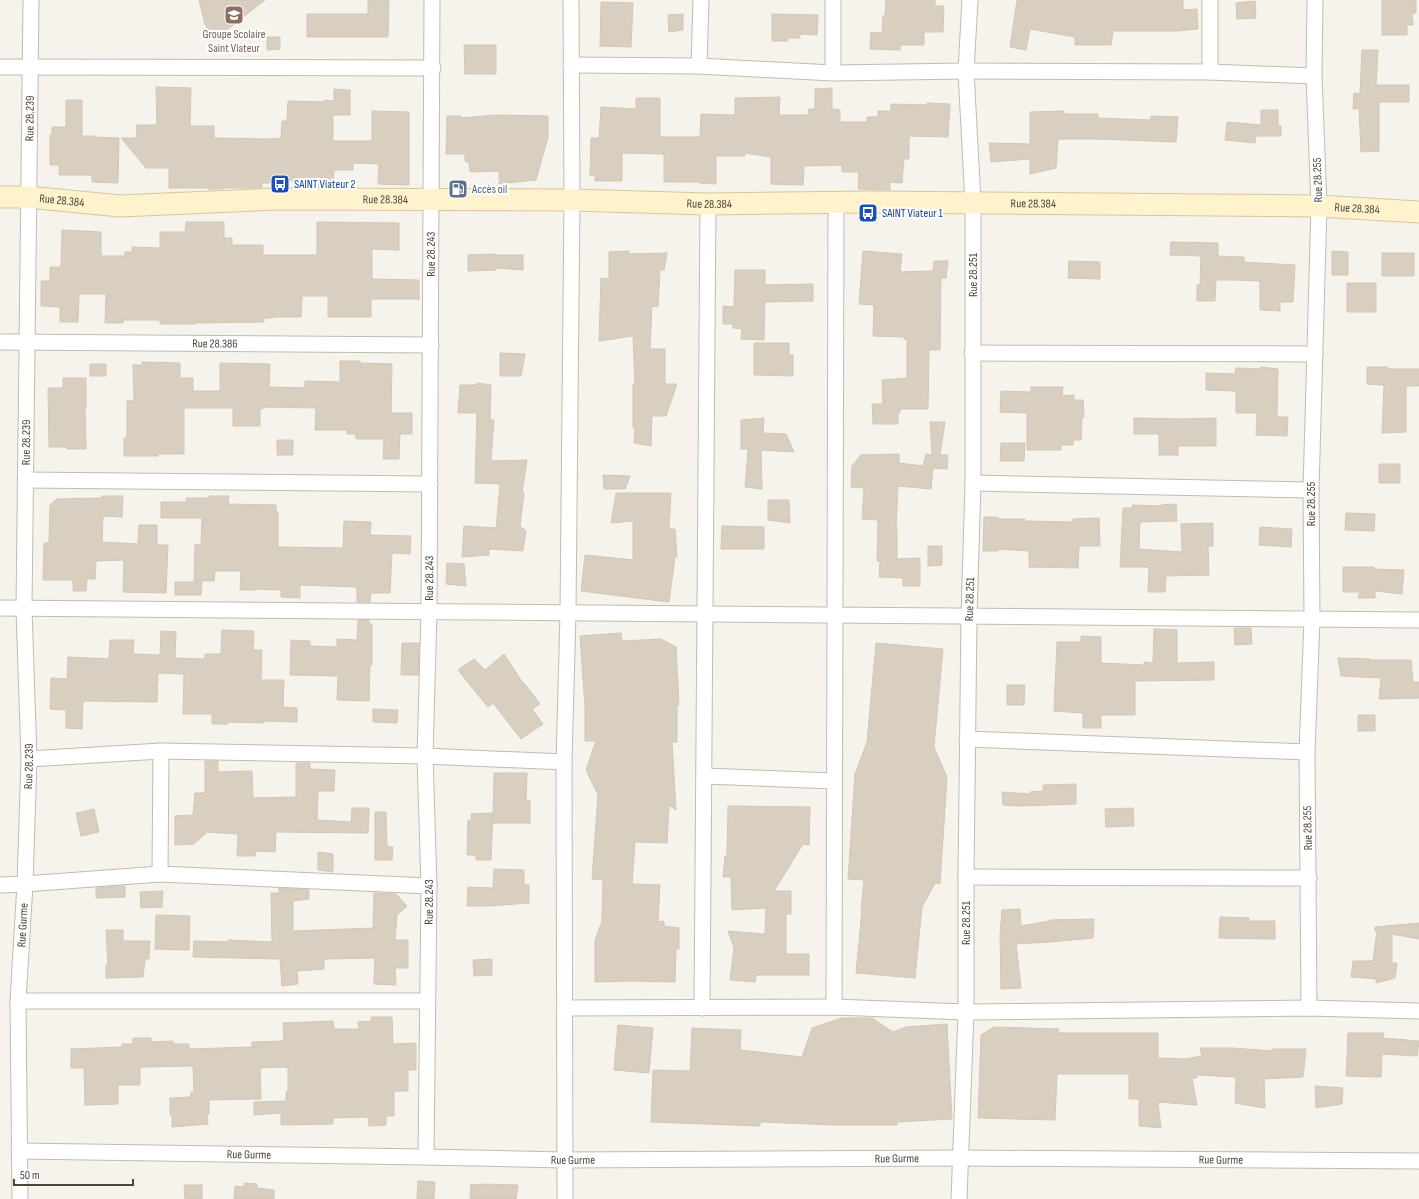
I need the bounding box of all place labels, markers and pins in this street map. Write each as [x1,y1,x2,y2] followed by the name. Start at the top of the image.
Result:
[223,4,245,26] school or university icon: Groupe Scolaire Saint Viateur
[203,27,266,56] place label: Groupe Scolaire Saint Viateur
[269,173,291,195] bus stop icon: SAINT Viateur 2
[294,177,356,192] place label: SAINT Viateur 2
[447,178,469,200] fuel station icon: Accès oil
[471,182,507,197] place label: Accès oil
[857,202,879,224] bus stop icon: SAINT Viateur 1
[882,206,944,221] place label: SAINT Viateur 1

